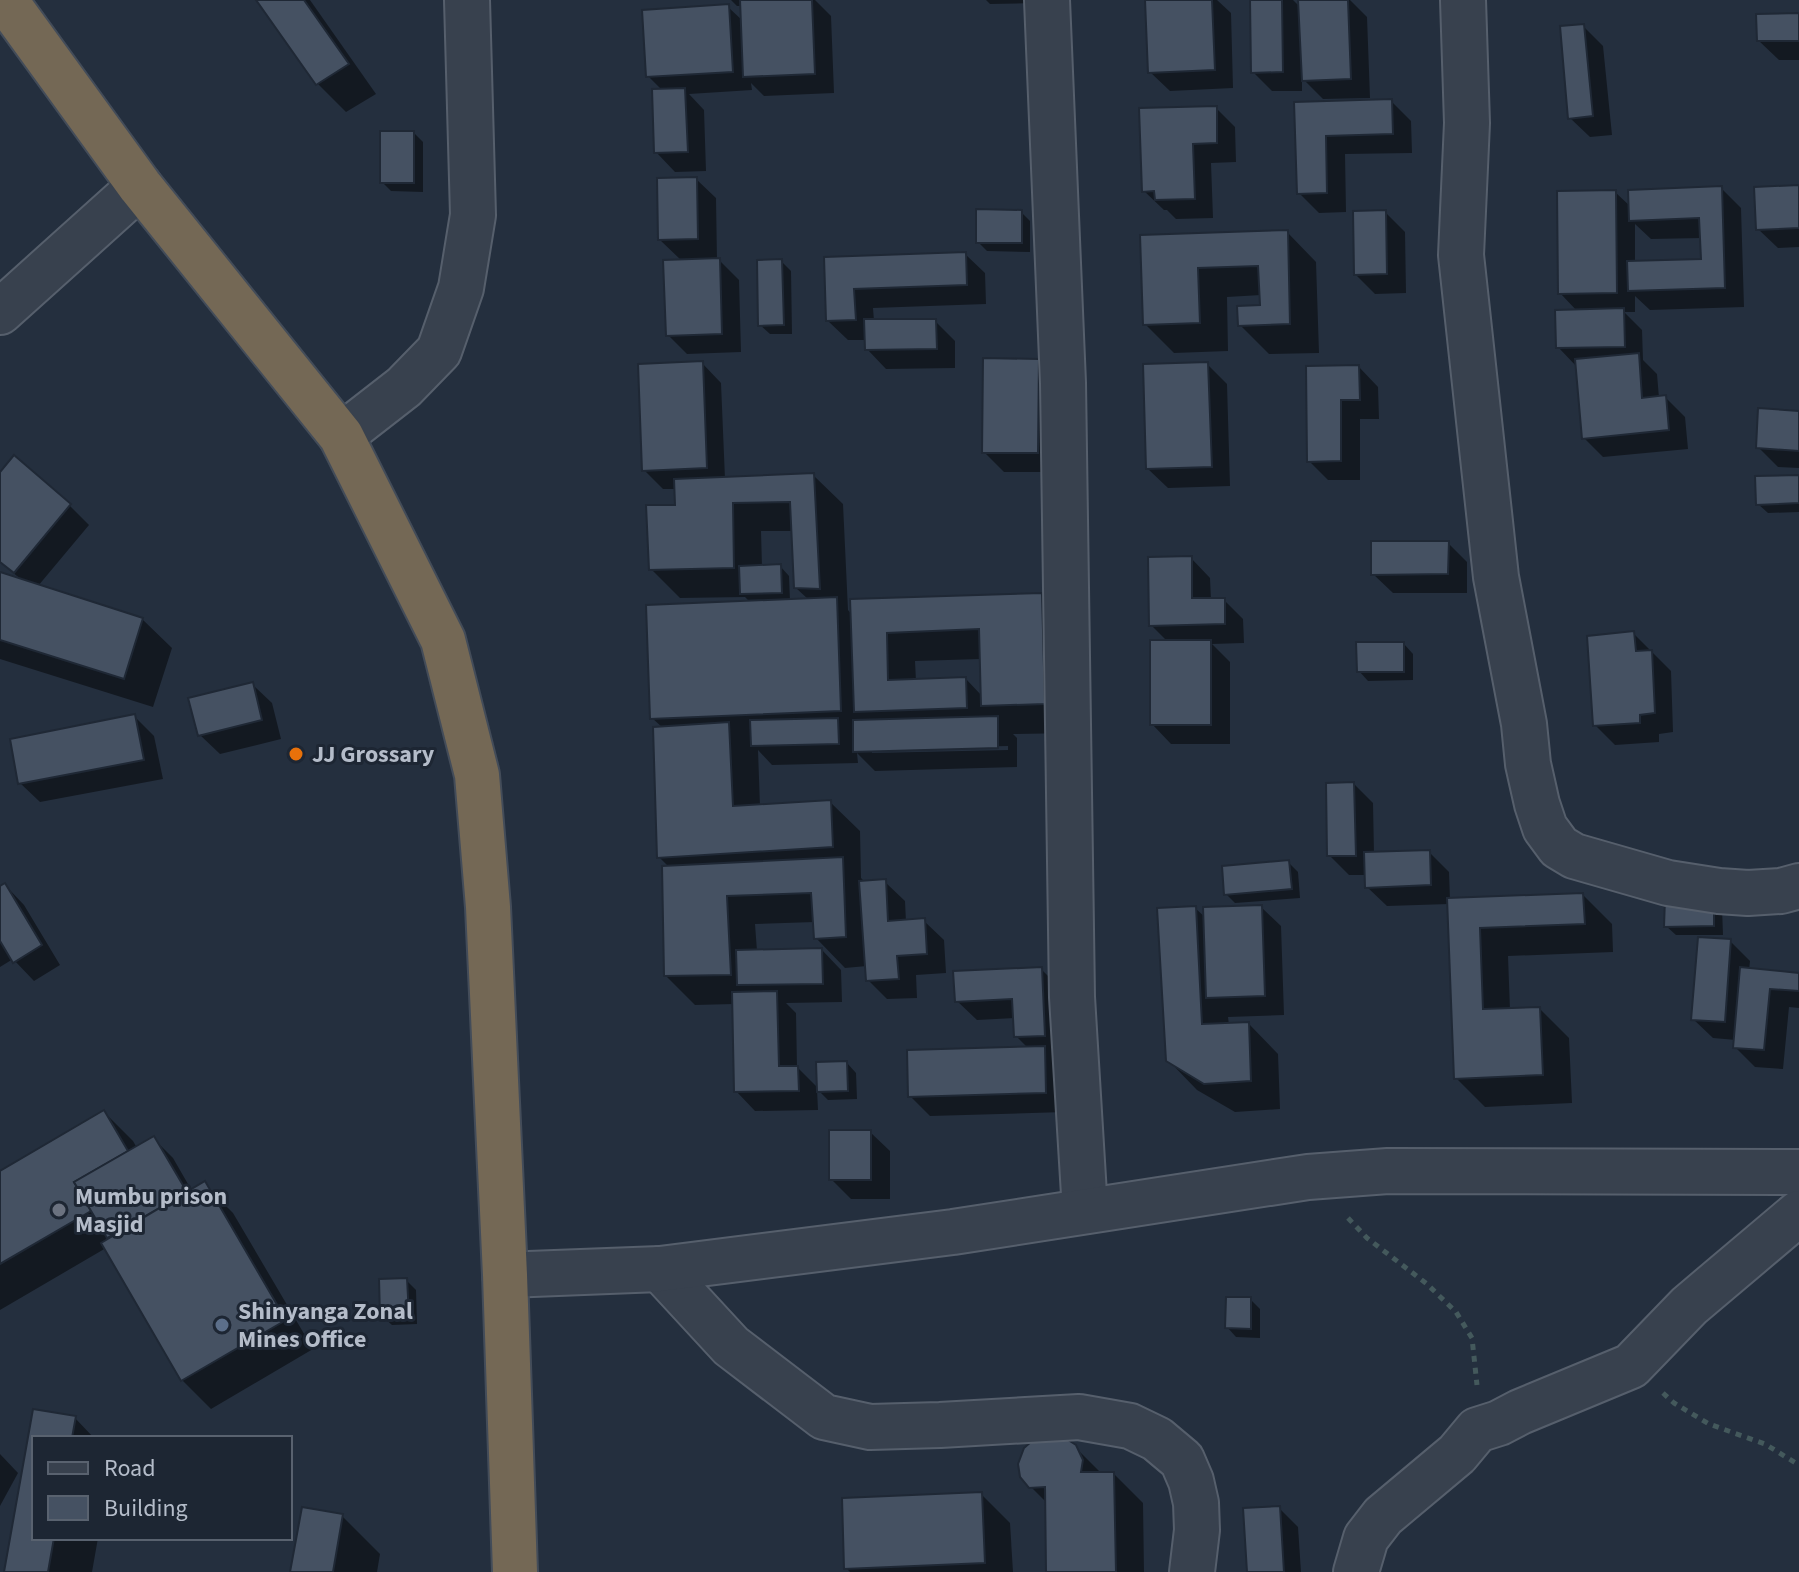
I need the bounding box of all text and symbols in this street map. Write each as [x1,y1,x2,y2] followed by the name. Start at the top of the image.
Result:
[312,737,435,772] place label: JJ Grossary
[287,745,305,763] marker: JJ Grossary
[75,1179,227,1242] place label: Mumbu prison Masjid
[50,1201,68,1219] marker: Mumbu prison Masjid
[238,1294,413,1357] place label: Shinyanga Zonal Mines Office
[213,1316,231,1334] marker: Shinyanga Zonal Mines Office
[32,1436,292,1540] legend
[104,1451,156,1486] text: Road
[104,1491,188,1526] text: Building

